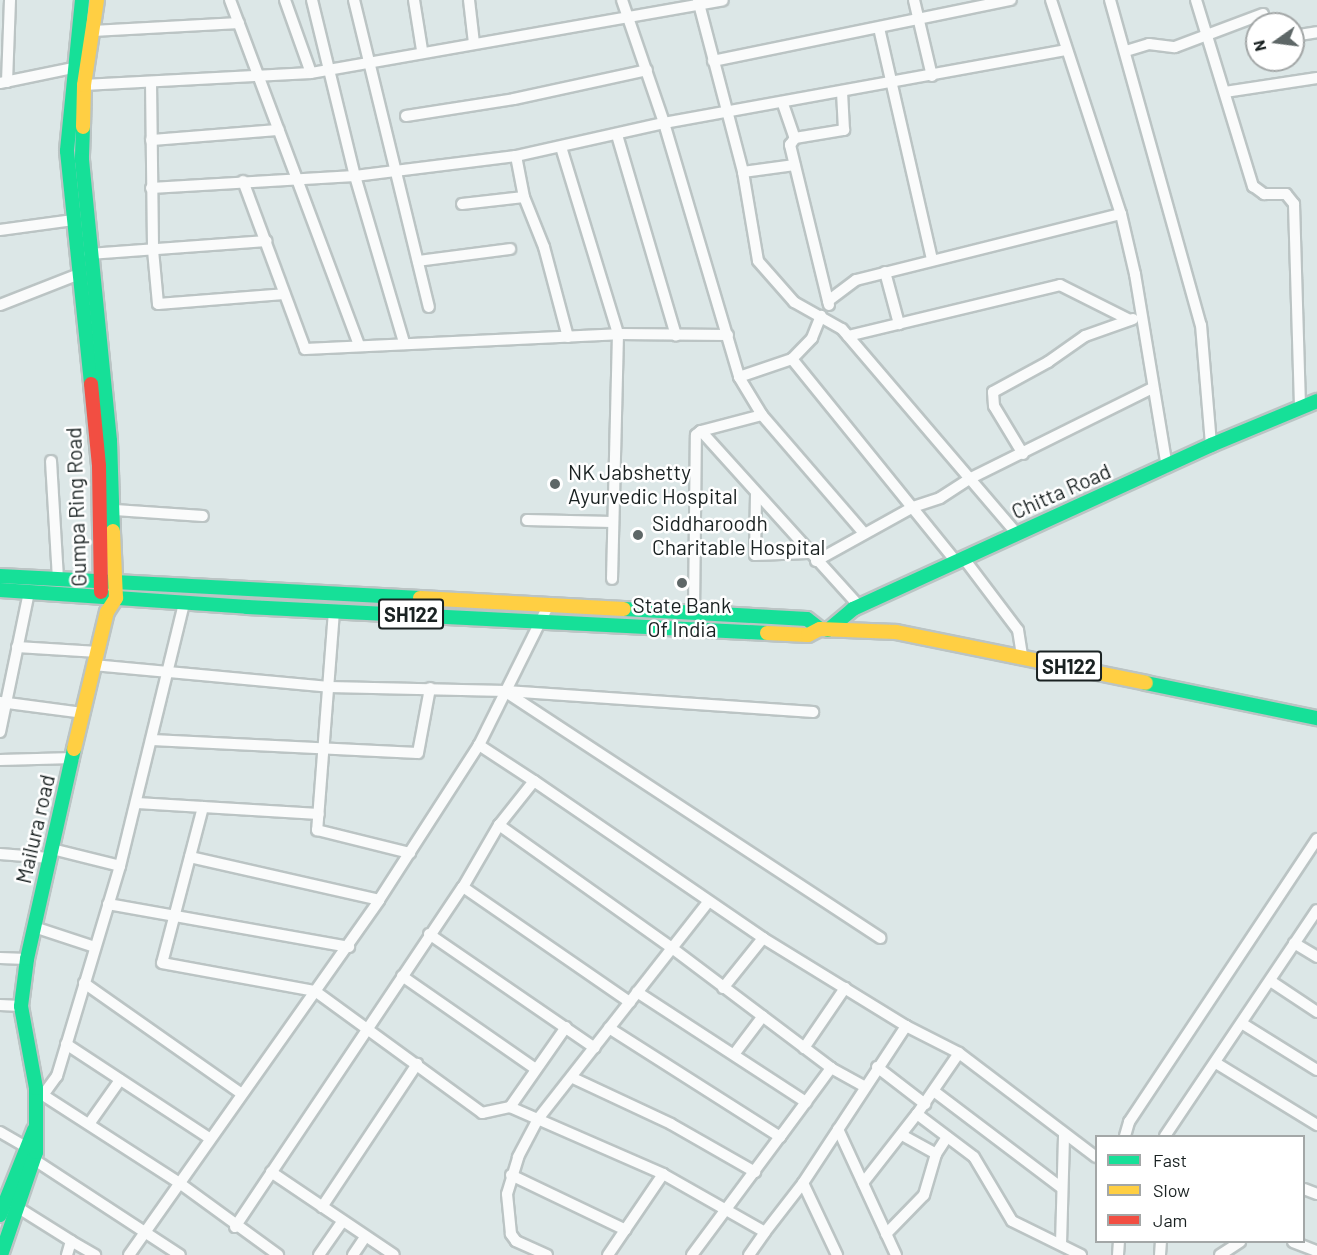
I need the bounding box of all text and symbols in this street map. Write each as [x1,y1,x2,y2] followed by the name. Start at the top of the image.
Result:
[1245,12,1305,72] north arrow
[1248,39,1269,53] text: N
[61,427,91,587] street label: Gumpa Ring Road
[1007,458,1115,524] street label: Chitta Road
[568,459,738,509] place label: NK Jabshetty Ayurvedic Hospital
[546,475,564,493] marker: NK Jabshetty Ayurvedic Hospital
[652,510,825,560] place label: Siddharoodh Charitable Hospital
[629,526,647,544] marker: Siddharoodh Charitable Hospital
[675,576,689,590] marker: State Bank Of India
[633,592,731,642] place label: State Bank Of India
[378,597,444,631] road number: SH122
[1036,649,1102,683] road number: SH122
[10,772,60,886] street label: Mailura road
[1095,1135,1305,1243] legend
[1153,1149,1187,1171] text: Fast
[1153,1179,1190,1201] text: Slow
[1153,1209,1187,1231] text: Jam

